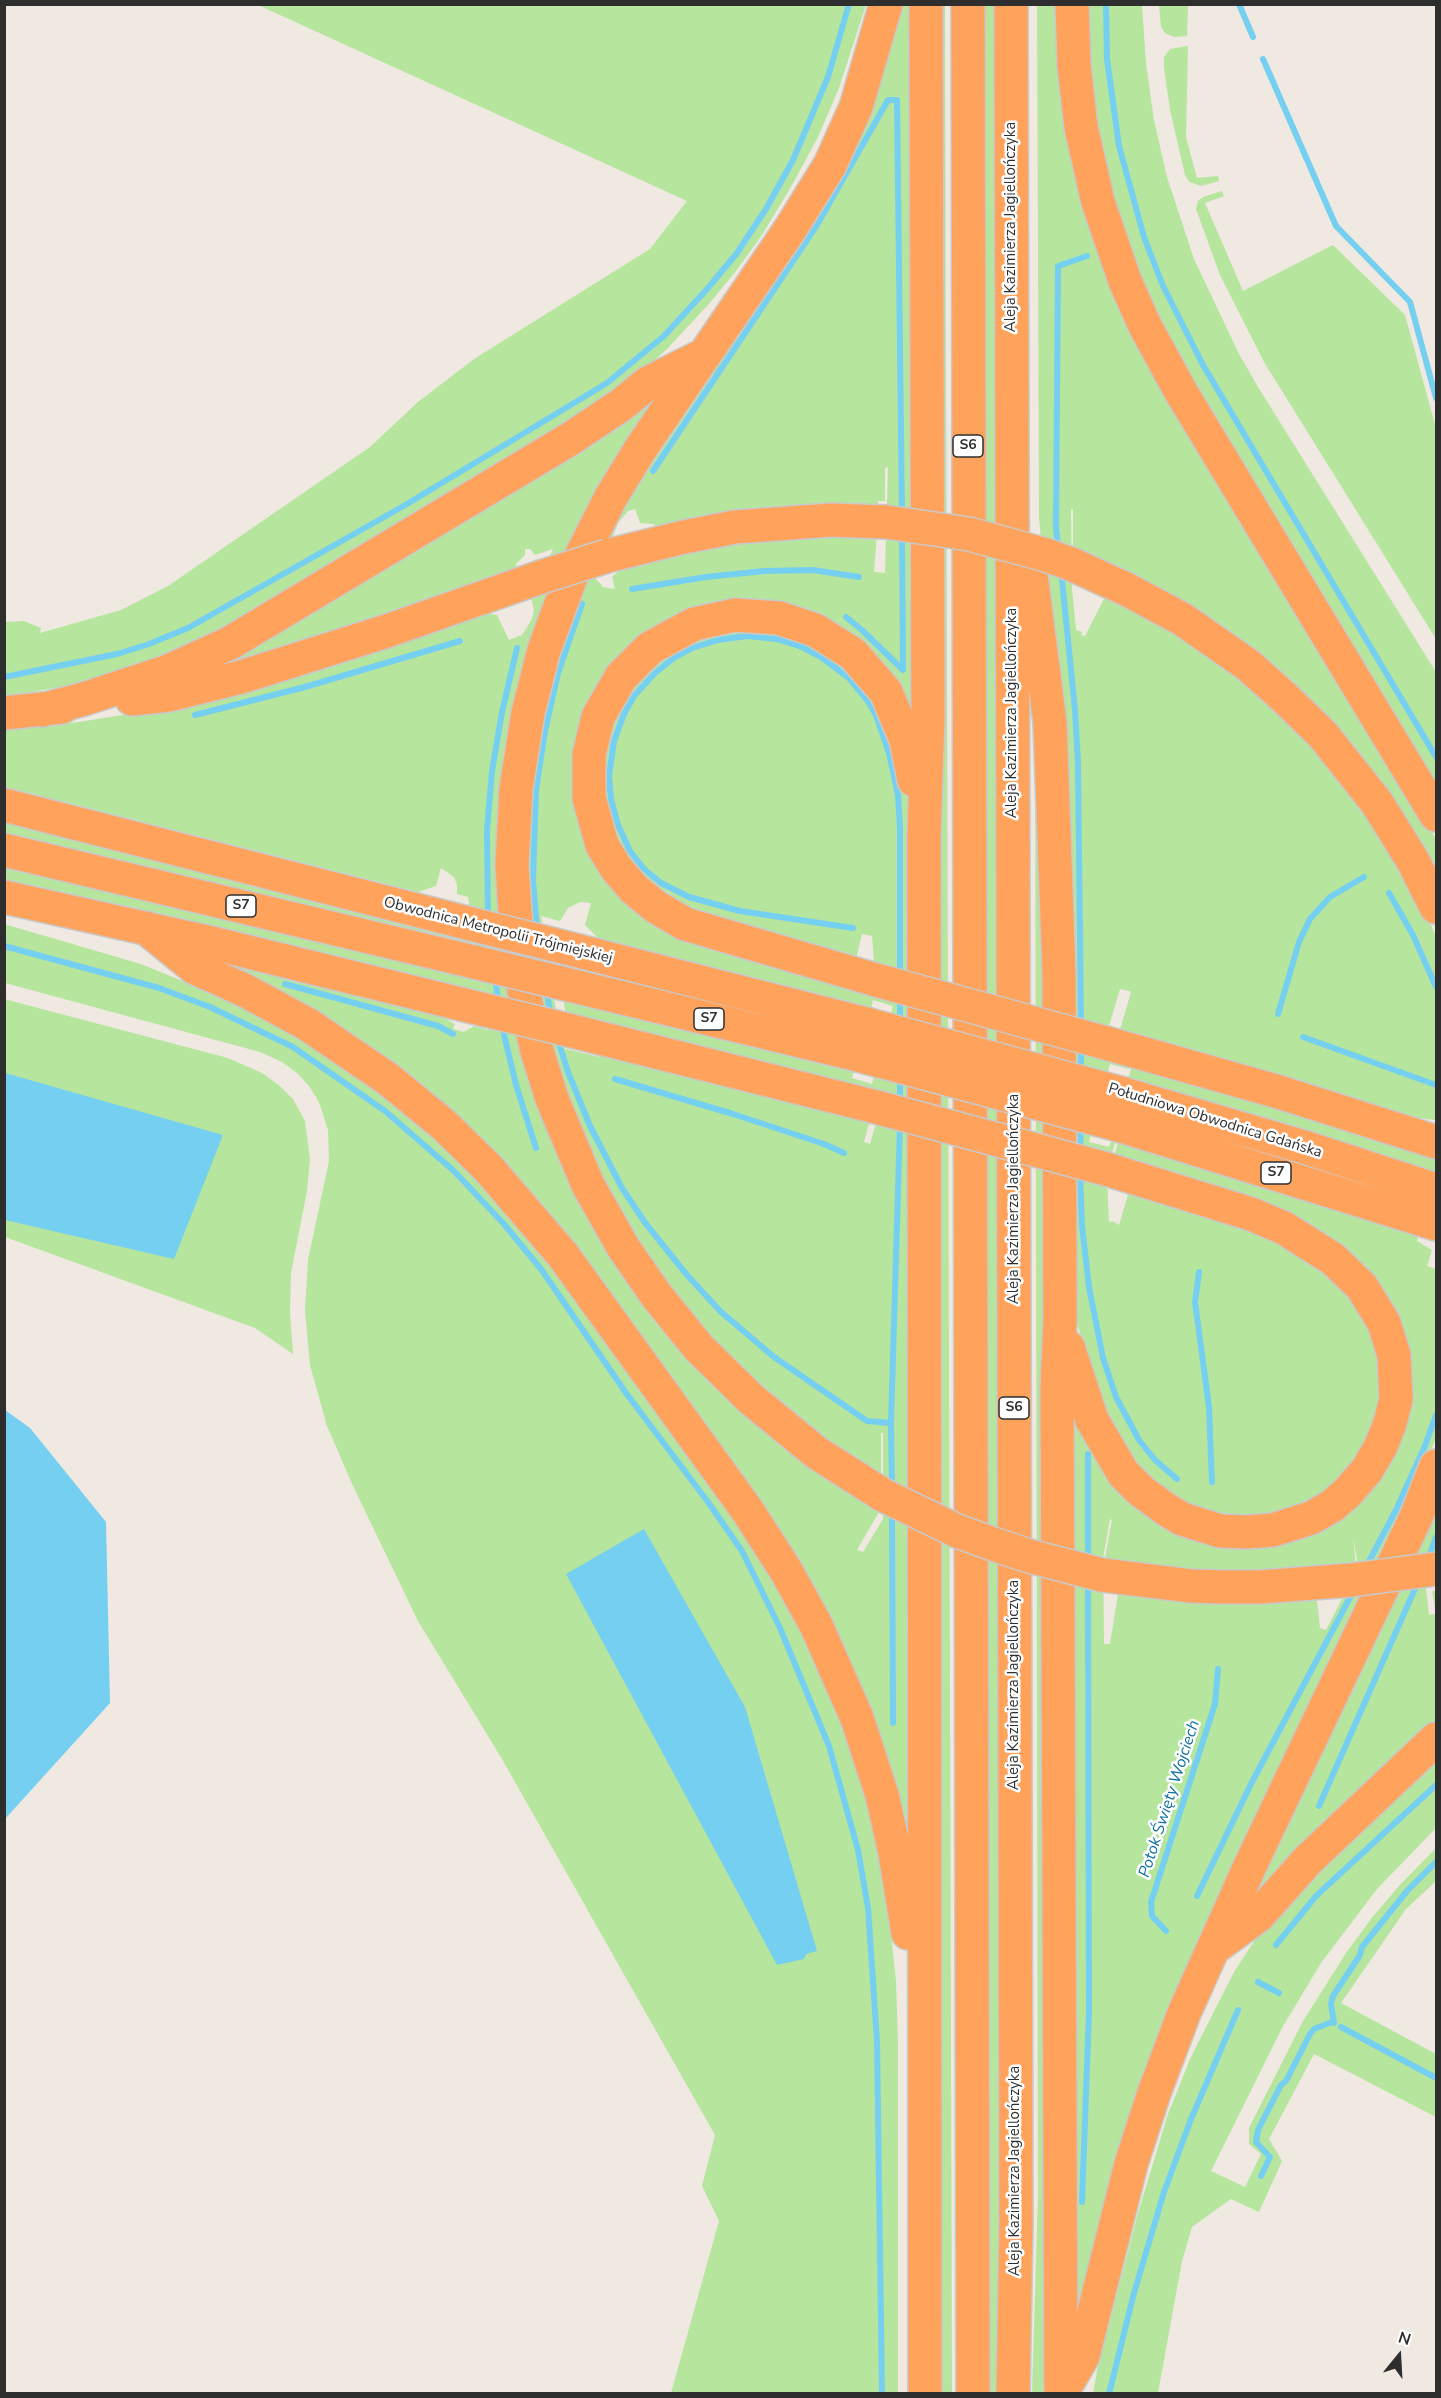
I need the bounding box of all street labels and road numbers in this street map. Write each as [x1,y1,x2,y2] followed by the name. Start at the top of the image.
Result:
[1002,122,1020,332] street label: Aleja Kazimierza Jagiellończyka
[953,435,983,457] road number: S6
[1003,608,1021,818] street label: Aleja Kazimierza Jagiellończyka
[382,894,614,968] street label: Obwodnica Metropolii Trójmiejskiej
[226,895,256,917] road number: S7
[694,1008,724,1030] road number: S7
[1106,1080,1324,1162] street label: Południowa Obwodnica Gdańska
[1005,1094,1023,1304] street label: Aleja Kazimierza Jagiellończyka
[1261,1162,1291,1184] road number: S7
[999,1397,1029,1419] road number: S6
[1005,1580,1023,1790] street label: Aleja Kazimierza Jagiellończyka
[1006,2066,1024,2276] street label: Aleja Kazimierza Jagiellończyka

